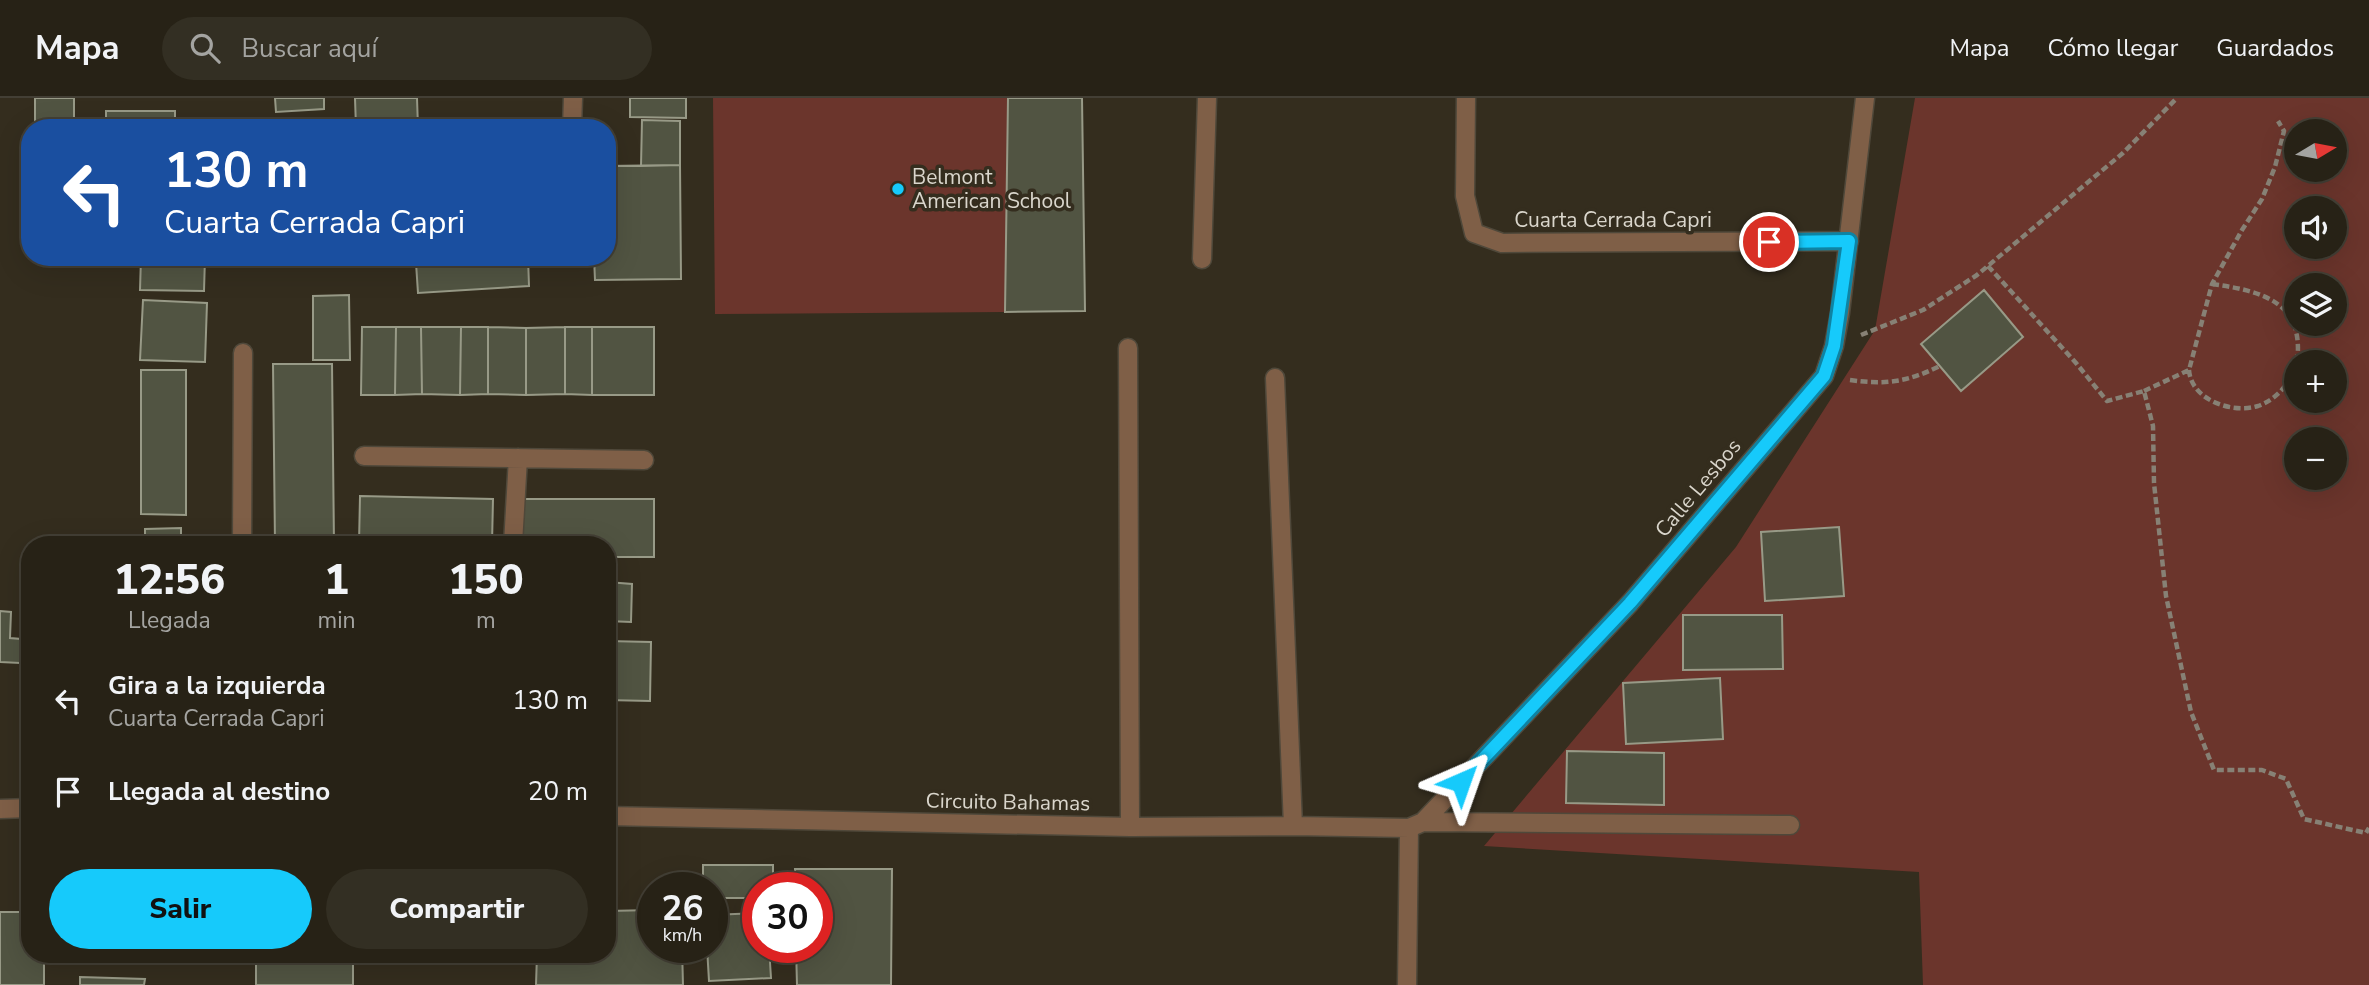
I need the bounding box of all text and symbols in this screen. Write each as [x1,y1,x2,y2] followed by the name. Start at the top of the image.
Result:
[162,17,652,80] search box
[35,26,120,71] text: Mapa
[186,29,224,67] icon: search
[242,31,377,66] text: Buscar aquí
[1949,32,2009,64] text: Mapa
[2047,32,2178,64] text: Cómo llegar
[2216,32,2334,64] text: Guardados
[2284,119,2347,182] north arrow
[2284,119,2347,490] map controls
[164,137,308,204] text: 130 m
[49,147,140,238] icon: left
[912,163,1072,215] place label: Belmont American School
[890,181,906,197] marker: Belmont American School
[2284,196,2347,259] button: sound
[164,201,465,244] text: Cuarta Cerrada Capri
[1514,206,1712,234] street label: Cuarta Cerrada Capri
[1739,212,1799,272] pin
[1750,223,1788,261] icon: arrive
[2284,273,2347,336] button: layers
[2284,350,2347,413] button: +
[2284,427,2347,490] button: −
[1649,433,1747,543] street label: Calle Lesbos
[113,552,225,609] text: 12:56
[324,552,349,609] text: 1
[448,552,524,609] text: 150
[128,605,211,636] text: Llegada
[318,605,356,636] text: min
[476,605,496,636] text: m
[108,668,326,703] text: Gira a la izquierda
[49,682,87,720] icon: left
[512,683,588,718] text: 130 m
[108,703,325,734] text: Cuarta Cerrada Capri
[1424,745,1498,819] position arrow
[49,773,87,811] icon: arrive
[108,774,330,809] text: Llegada al destino
[528,774,588,809] text: 20 m
[925,787,1091,817] street label: Circuito Bahamas
[49,869,312,949] button: Salir
[326,869,588,949] button: Compartir
[742,872,833,963] speed limit sign: 30
[661,885,704,932] text: 26
[663,923,702,947] text: km/h

